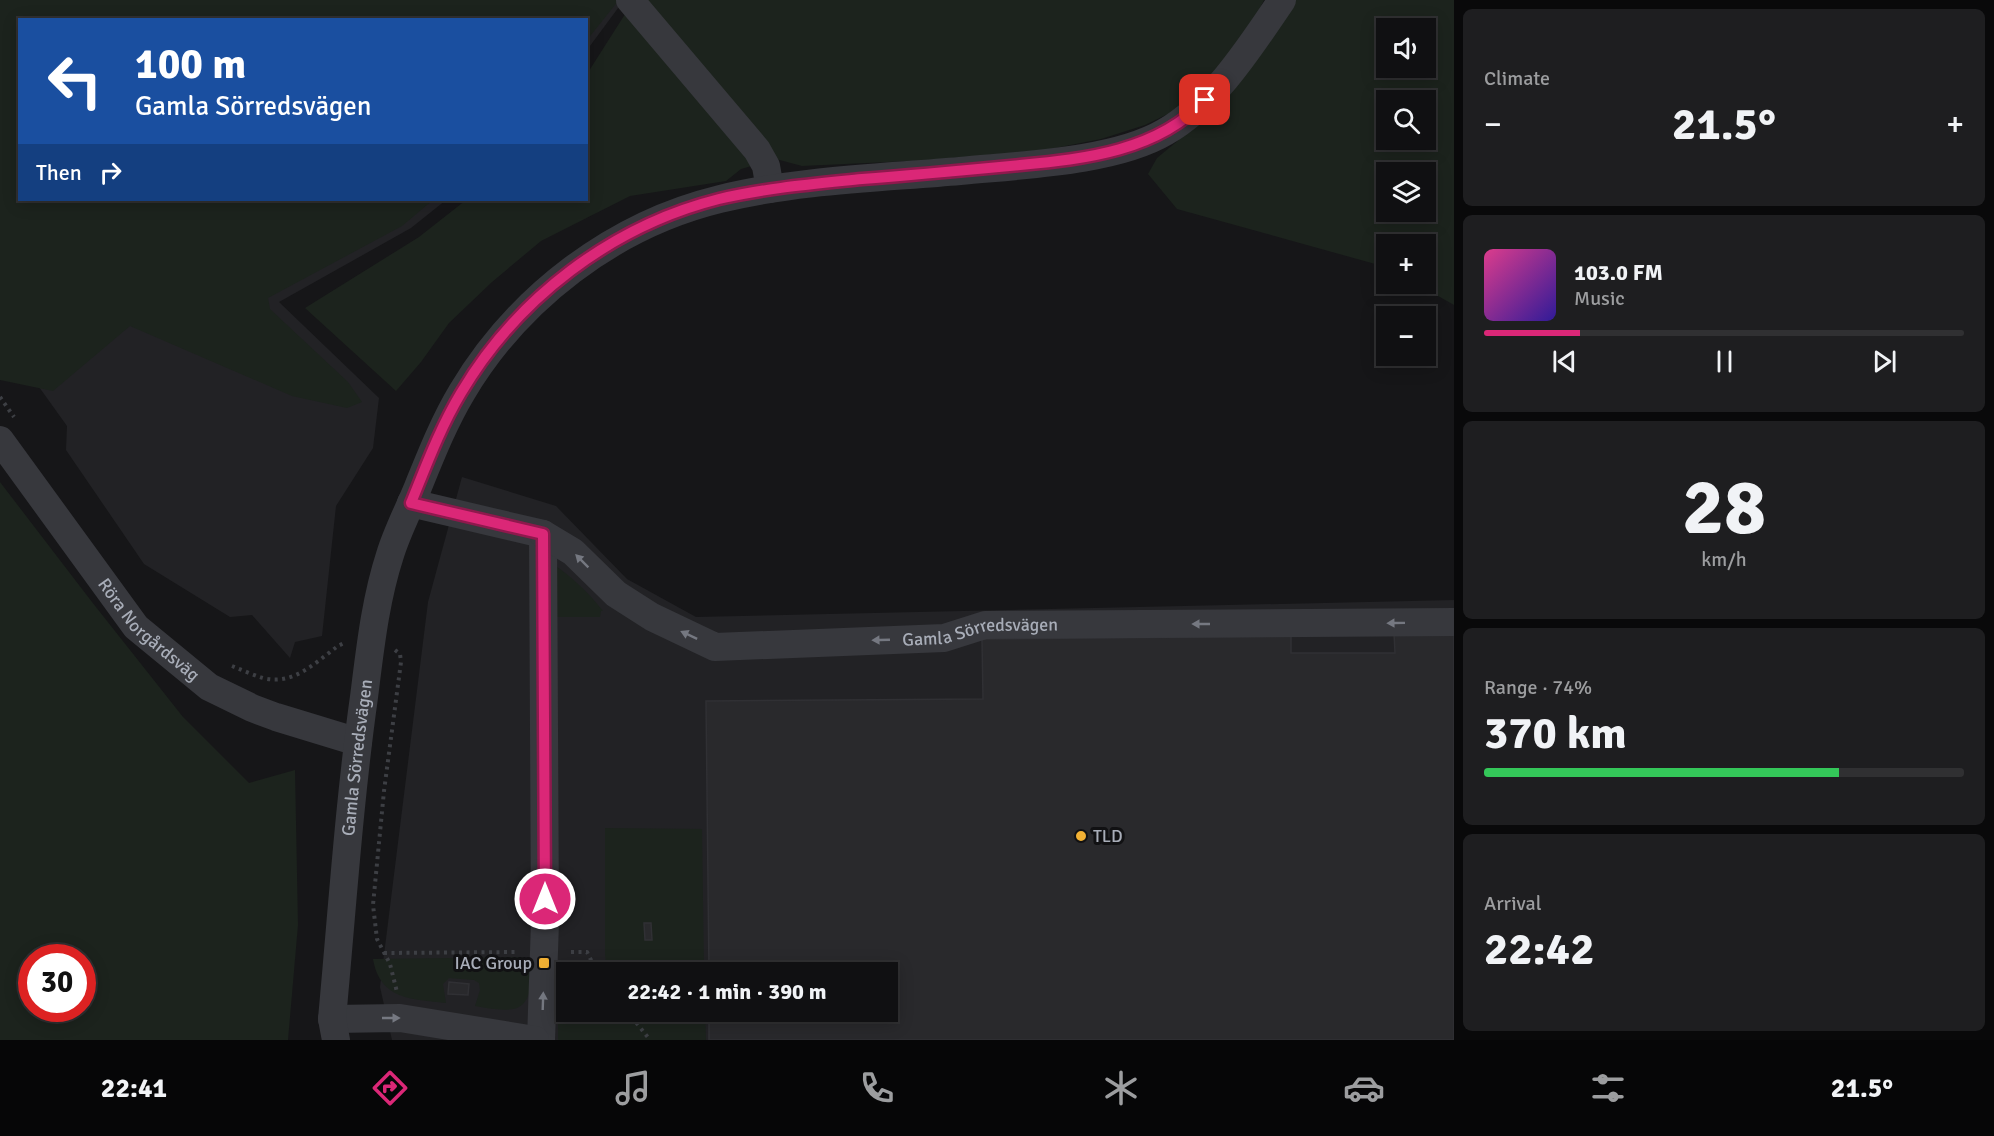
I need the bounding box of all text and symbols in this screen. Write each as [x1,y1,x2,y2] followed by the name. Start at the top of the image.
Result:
[1376,18,1436,366] map controls
[1376,18,1436,78] button: sound
[135,39,246,90] text: 100 m
[36,42,114,120] icon: left
[1484,66,1550,91] text: Climate
[1179,74,1230,125] pin
[1188,83,1221,116] icon: arrive
[135,90,372,123] text: Gamla Sörredsvägen
[1376,90,1436,150] button: search
[1672,97,1776,152] text: 21.5°
[1484,104,1502,145] text: −
[1946,104,1964,145] text: +
[94,156,127,189] icon: right
[36,159,82,186] text: Then
[1376,162,1436,222] button: layers
[1376,234,1436,294] button: +
[1574,259,1663,286] text: 103.0 FM
[1574,286,1625,311] text: Music
[1376,306,1436,366] button: −
[1548,345,1581,378] icon: previous
[1708,345,1741,378] icon: pause
[1868,345,1901,378] icon: next
[1682,460,1766,556] text: 28
[1701,547,1747,572] text: km/h
[575,554,589,568] one-way arrow
[93,574,204,686] street label: Röra Norgårdsväg
[902,614,1058,651] street label: Gamla Sörredsvägen
[1386,618,1405,628] one-way arrow
[1191,619,1210,629] one-way arrow
[681,630,698,639] one-way arrow
[872,636,891,645] one-way arrow
[1484,675,1592,700] text: Range · 74%
[337,678,377,837] street label: Gamla Sörredsvägen
[1484,706,1627,761] text: 370 km
[1093,825,1123,847] place label: TLD
[1074,829,1088,843] marker: TLD
[513,867,577,931] position arrow
[1484,891,1542,916] text: Arrival
[1484,922,1594,977] text: 22:42
[18,944,96,1022] speed limit sign: 30
[455,952,532,974] place label: IAC Group
[537,956,551,970] marker: IAC Group
[627,978,827,1005] text: 22:42 · 1 min · 390 m
[538,992,547,1011] one-way arrow
[381,1013,400,1023] one-way arrow
[369,1067,411,1109] icon: directions
[612,1067,654,1109] icon: music
[856,1067,898,1109] icon: phone
[1100,1067,1142,1109] icon: climate
[1343,1067,1385,1109] icon: car
[1587,1067,1629,1109] icon: filters
[101,1072,167,1105] text: 22:41
[1831,1072,1893,1105] text: 21.5°

